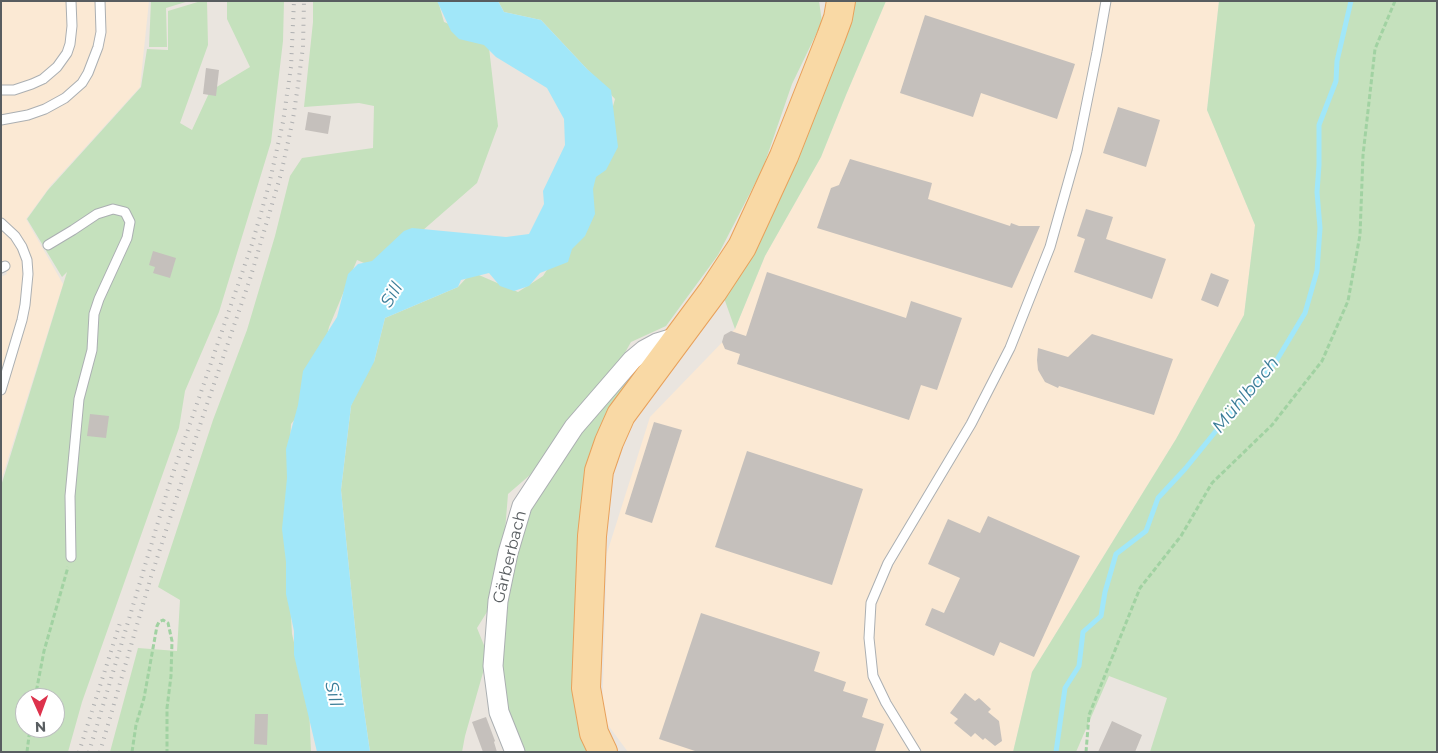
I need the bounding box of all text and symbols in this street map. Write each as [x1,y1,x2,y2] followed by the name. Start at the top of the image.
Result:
[376,278,408,312] water label: Sill
[1208,352,1284,438] water label: Mühlbach
[489,509,531,605] street label: Gärberbach
[320,679,346,709] water label: Sill
[15,688,65,738] north arrow
[35,718,46,736] text: N

